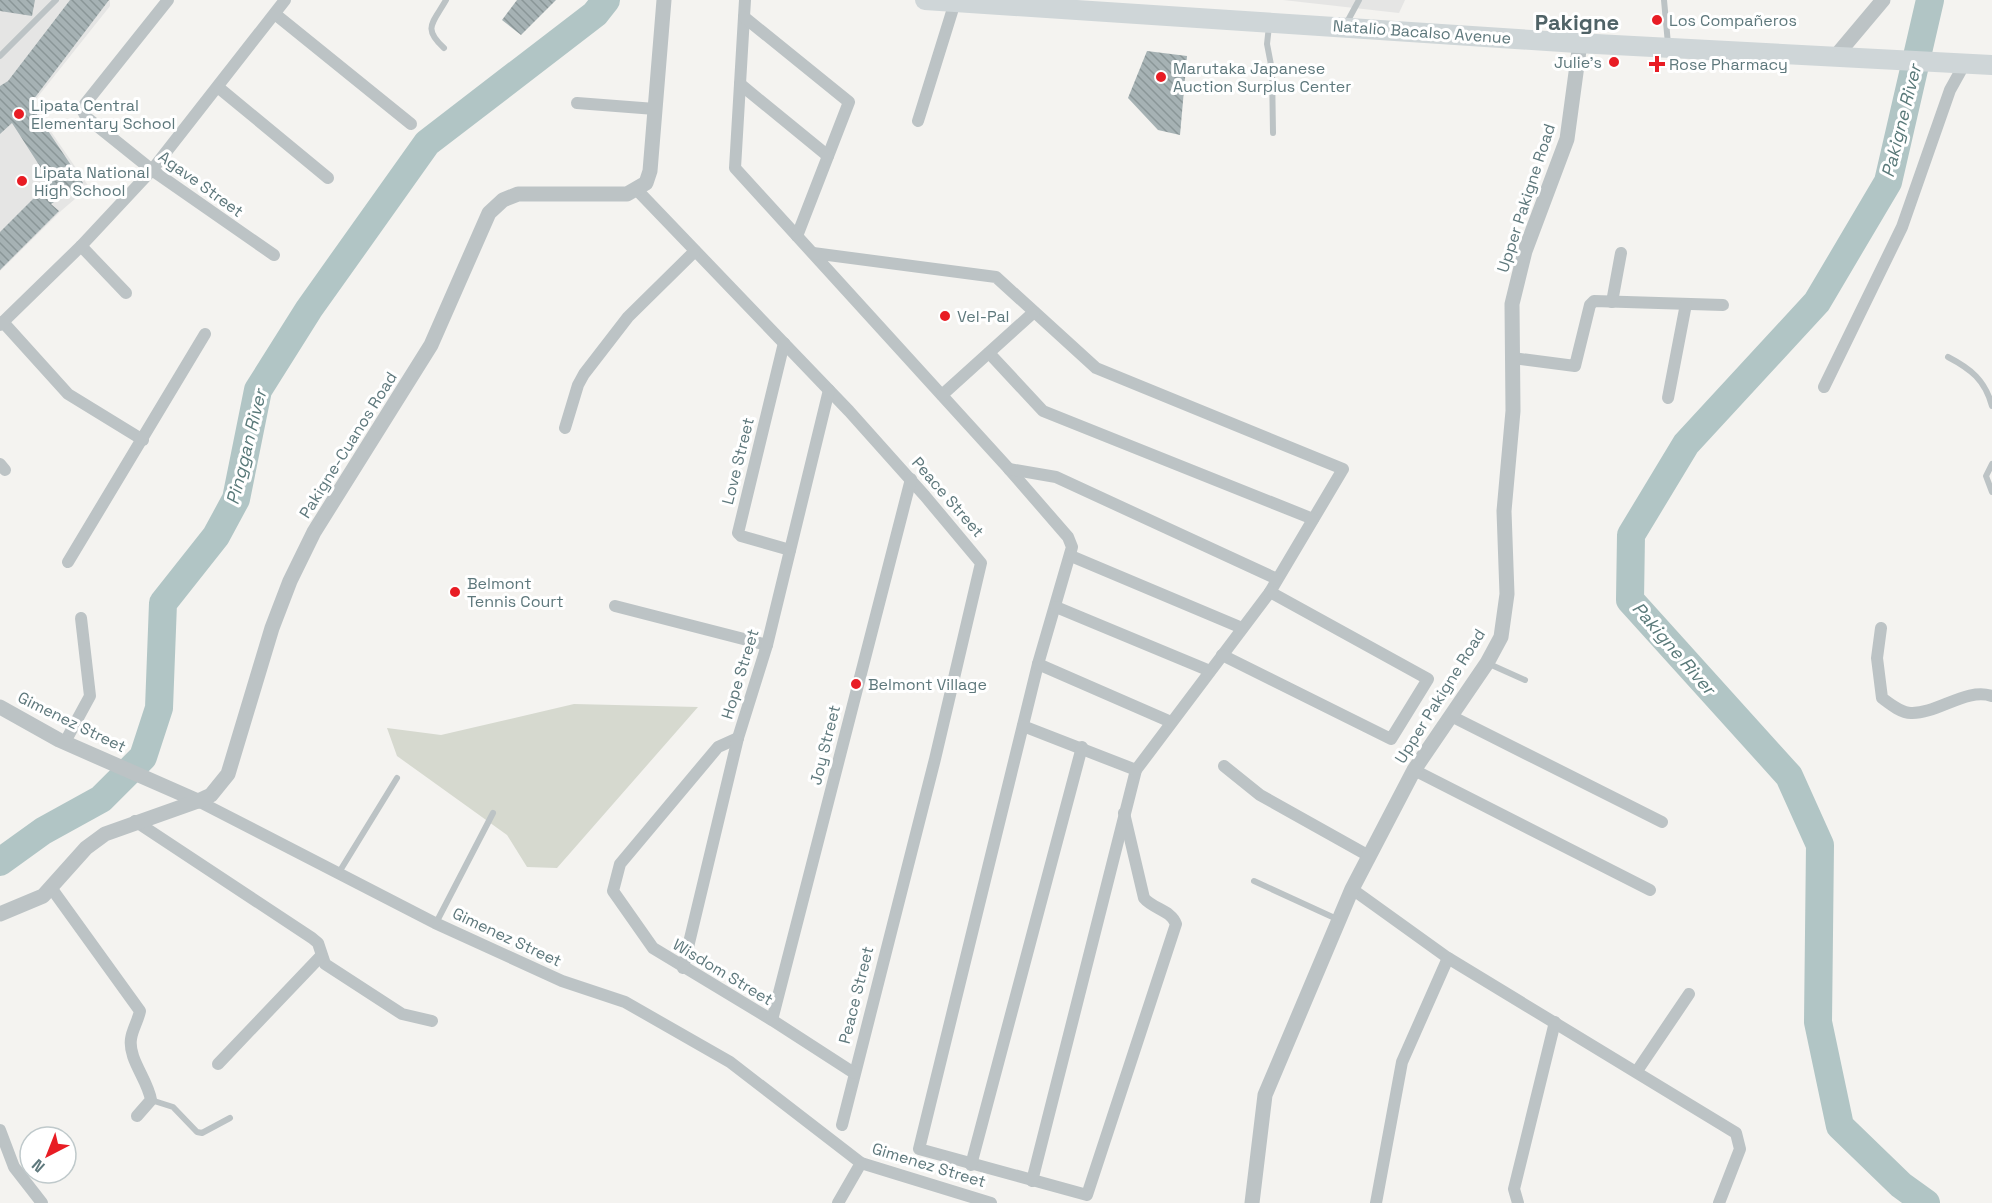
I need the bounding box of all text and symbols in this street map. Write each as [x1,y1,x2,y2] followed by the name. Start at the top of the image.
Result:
[1535,8,1619,36] district label: Pakigne
[1669,10,1797,31] place label: Los Compañeros
[1650,13,1664,27] marker: Los Compañeros
[1332,15,1512,49] street label: Natalio Bacalso Avenue
[1554,52,1602,73] place label: Julie's
[1669,54,1788,75] place label: Rose Pharmacy
[1607,55,1621,69] marker: Julie's
[1650,57,1664,71] marker: Rose Pharmacy
[1173,58,1351,97] place label: Marutaka Japanese Auction Surplus Center
[1876,60,1927,180] water label: Pakigne River
[1154,70,1168,84] marker: Marutaka Japanese Auction Surplus Center
[31,95,176,134] place label: Lipata Central Elementary School
[12,107,26,121] marker: Lipata Central Elementary School
[1492,121,1560,275] street label: Upper Pakigne Road
[154,146,248,222] street label: Agave Street
[34,162,150,201] place label: Lipata National High School
[15,174,29,188] marker: Lipata National High School
[957,306,1010,327] place label: Vel-Pal
[938,309,952,323] marker: Vel-Pal
[294,368,402,522] street label: Pakigne-Cuanos Road
[221,385,272,507] water label: Pinggan River
[717,415,759,507] street label: Love Street
[907,452,989,542] street label: Peace Street
[467,573,564,612] place label: Belmont Tennis Court
[448,585,462,599] marker: Belmont Tennis Court
[1627,597,1722,701] water label: Pakigne River
[1390,625,1490,767] street label: Upper Pakigne Road
[716,626,764,722] street label: Hope Street
[868,674,987,695] place label: Belmont Village
[849,677,863,691] marker: Belmont Village
[14,687,130,757] street label: Gimenez Street
[805,703,845,787] street label: Joy Street
[449,903,565,971] street label: Gimenez Street
[669,934,777,1010] street label: Wisdom Street
[834,944,878,1046] street label: Peace Street
[18,1125,78,1185] north arrow
[869,1138,989,1192] street label: Gimenez Street
[27,1154,49,1177] text: N

